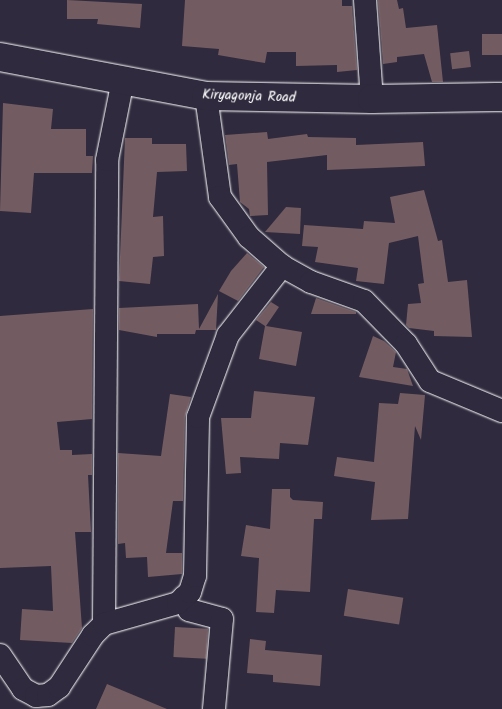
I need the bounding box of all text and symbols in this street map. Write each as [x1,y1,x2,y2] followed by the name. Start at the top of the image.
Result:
[202,86,296,106] street label: Kiryagonja Road

